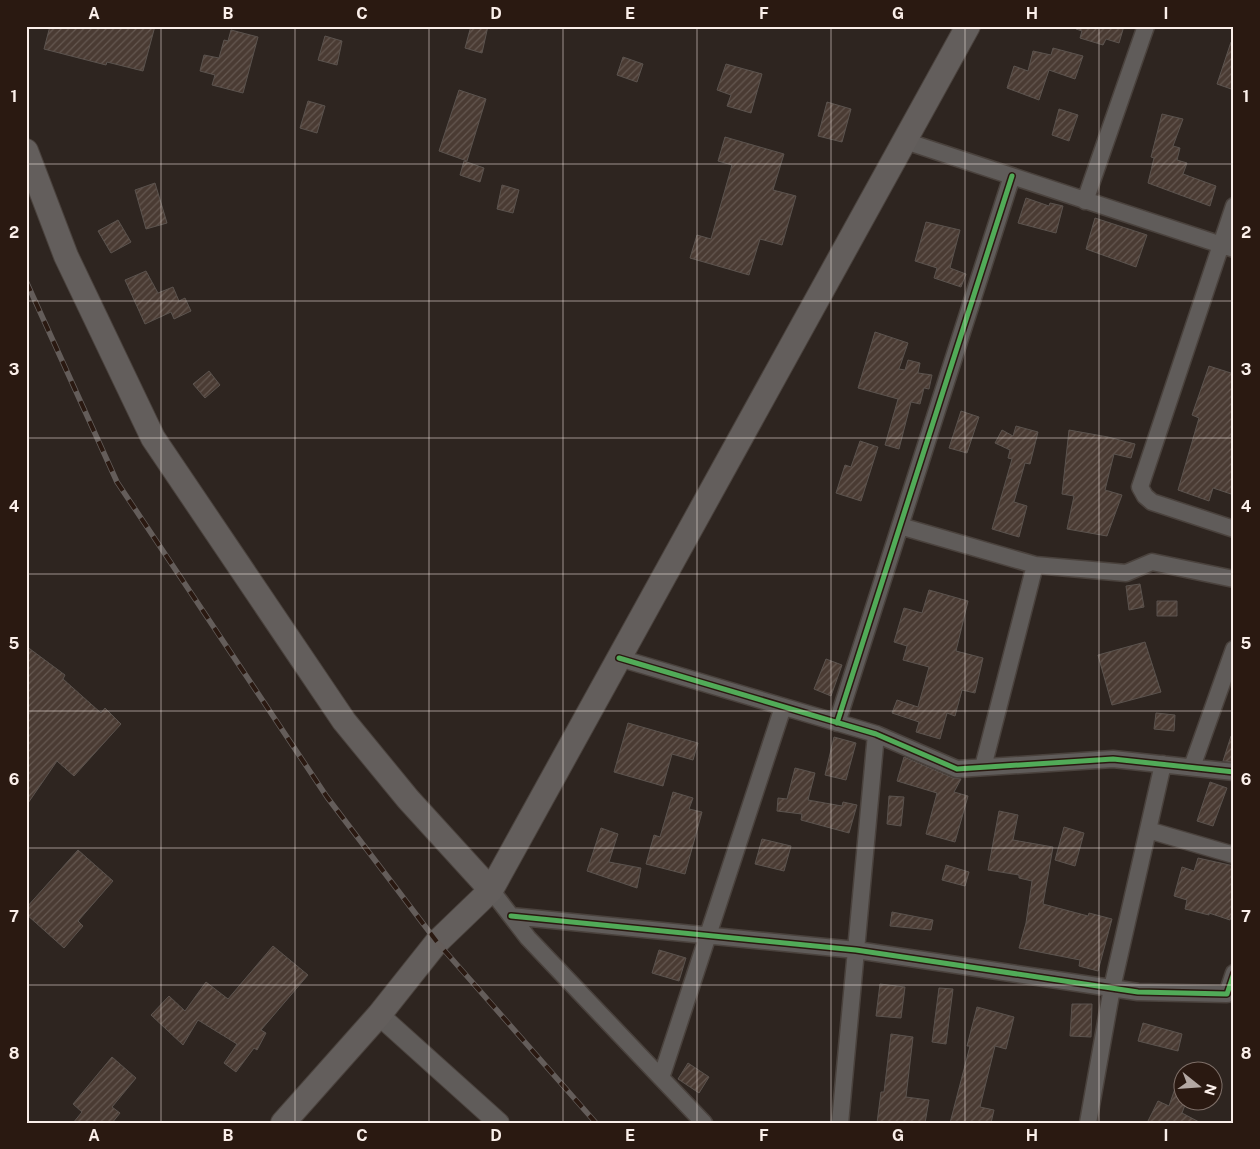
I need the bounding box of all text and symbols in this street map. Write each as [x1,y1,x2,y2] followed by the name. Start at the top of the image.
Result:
[88,4,100,23] text: A
[223,4,234,23] text: B
[356,4,368,23] text: C
[490,4,502,23] text: D
[625,4,635,23] text: E
[759,4,769,23] text: F
[892,4,904,23] text: G
[1026,4,1038,23] text: H
[1164,4,1168,23] text: I
[11,87,17,106] text: 1
[1243,87,1249,106] text: 1
[9,223,19,242] text: 2
[1241,223,1251,242] text: 2
[9,360,19,379] text: 3
[1241,360,1251,379] text: 3
[9,497,20,516] text: 4
[1241,497,1252,516] text: 4
[9,634,20,653] text: 5
[1241,634,1252,653] text: 5
[9,770,19,789] text: 6
[1241,770,1251,789] text: 6
[9,907,19,926] text: 7
[1241,907,1251,926] text: 7
[9,1044,20,1063] text: 8
[1241,1044,1252,1063] text: 8
[1172,1062,1222,1112] north arrow
[1201,1082,1220,1097] text: N
[88,1126,100,1145] text: A
[223,1126,234,1145] text: B
[356,1126,368,1145] text: C
[490,1126,502,1145] text: D
[625,1126,635,1145] text: E
[759,1126,769,1145] text: F
[892,1126,904,1145] text: G
[1026,1126,1038,1145] text: H
[1164,1126,1168,1145] text: I

